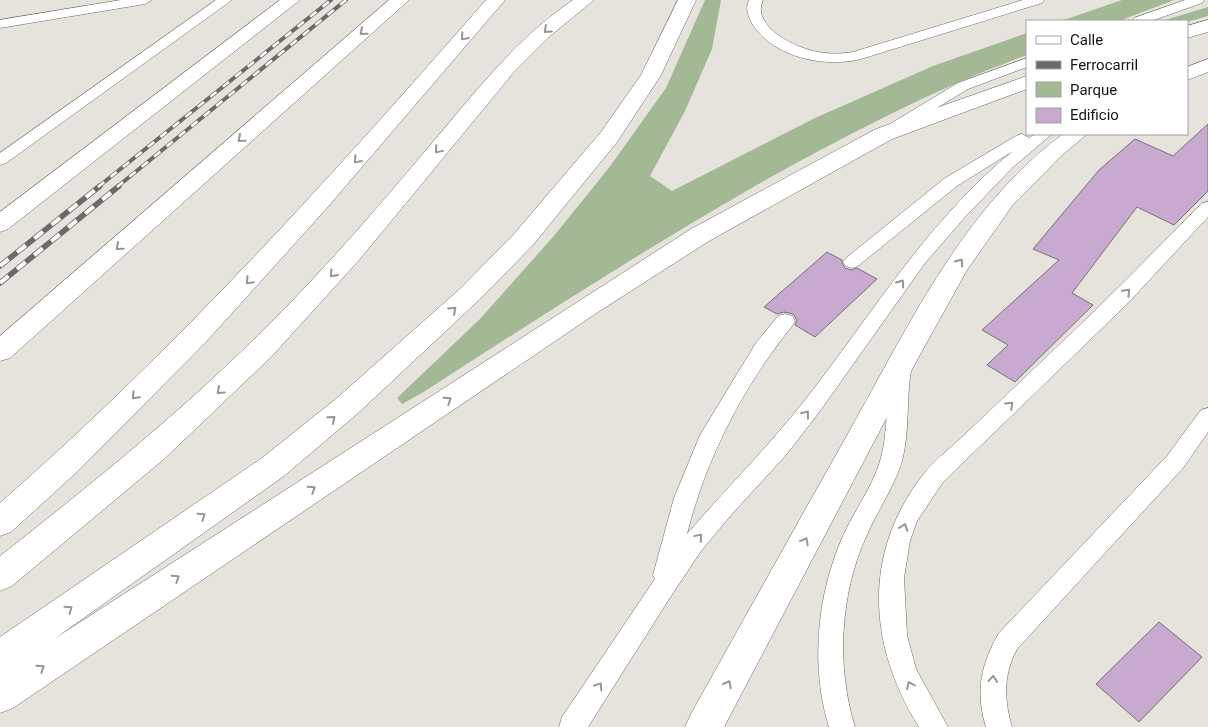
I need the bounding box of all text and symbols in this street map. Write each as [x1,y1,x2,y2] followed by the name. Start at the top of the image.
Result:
[1026,20,1188,135] legend
[543,24,552,33] one-way arrow
[359,26,368,35] one-way arrow
[461,31,469,40] one-way arrow
[1070,31,1103,49] text: Calle
[1070,56,1138,74] text: Ferrocarril
[1070,81,1117,99] text: Parque
[1070,106,1119,124] text: Edificio
[237,134,246,143] one-way arrow
[435,145,444,154] one-way arrow
[354,154,363,163] one-way arrow
[115,241,124,250] one-way arrow
[954,258,963,267] one-way arrow
[329,269,338,278] one-way arrow
[246,275,255,284] one-way arrow
[896,280,904,289] one-way arrow
[1121,289,1130,298] one-way arrow
[447,307,456,316] one-way arrow
[216,385,225,394] one-way arrow
[131,391,140,400] one-way arrow
[442,397,452,406] one-way arrow
[1004,402,1013,411] one-way arrow
[800,411,808,420] one-way arrow
[326,416,335,424] one-way arrow
[306,486,316,495] one-way arrow
[196,513,206,522] one-way arrow
[898,523,908,532] one-way arrow
[694,533,703,542] one-way arrow
[799,538,809,547] one-way arrow
[171,575,180,585] one-way arrow
[63,606,73,615] one-way arrow
[35,665,44,674] one-way arrow
[987,675,998,683] one-way arrow
[721,680,731,689] one-way arrow
[906,681,917,690] one-way arrow
[593,682,602,692] one-way arrow

